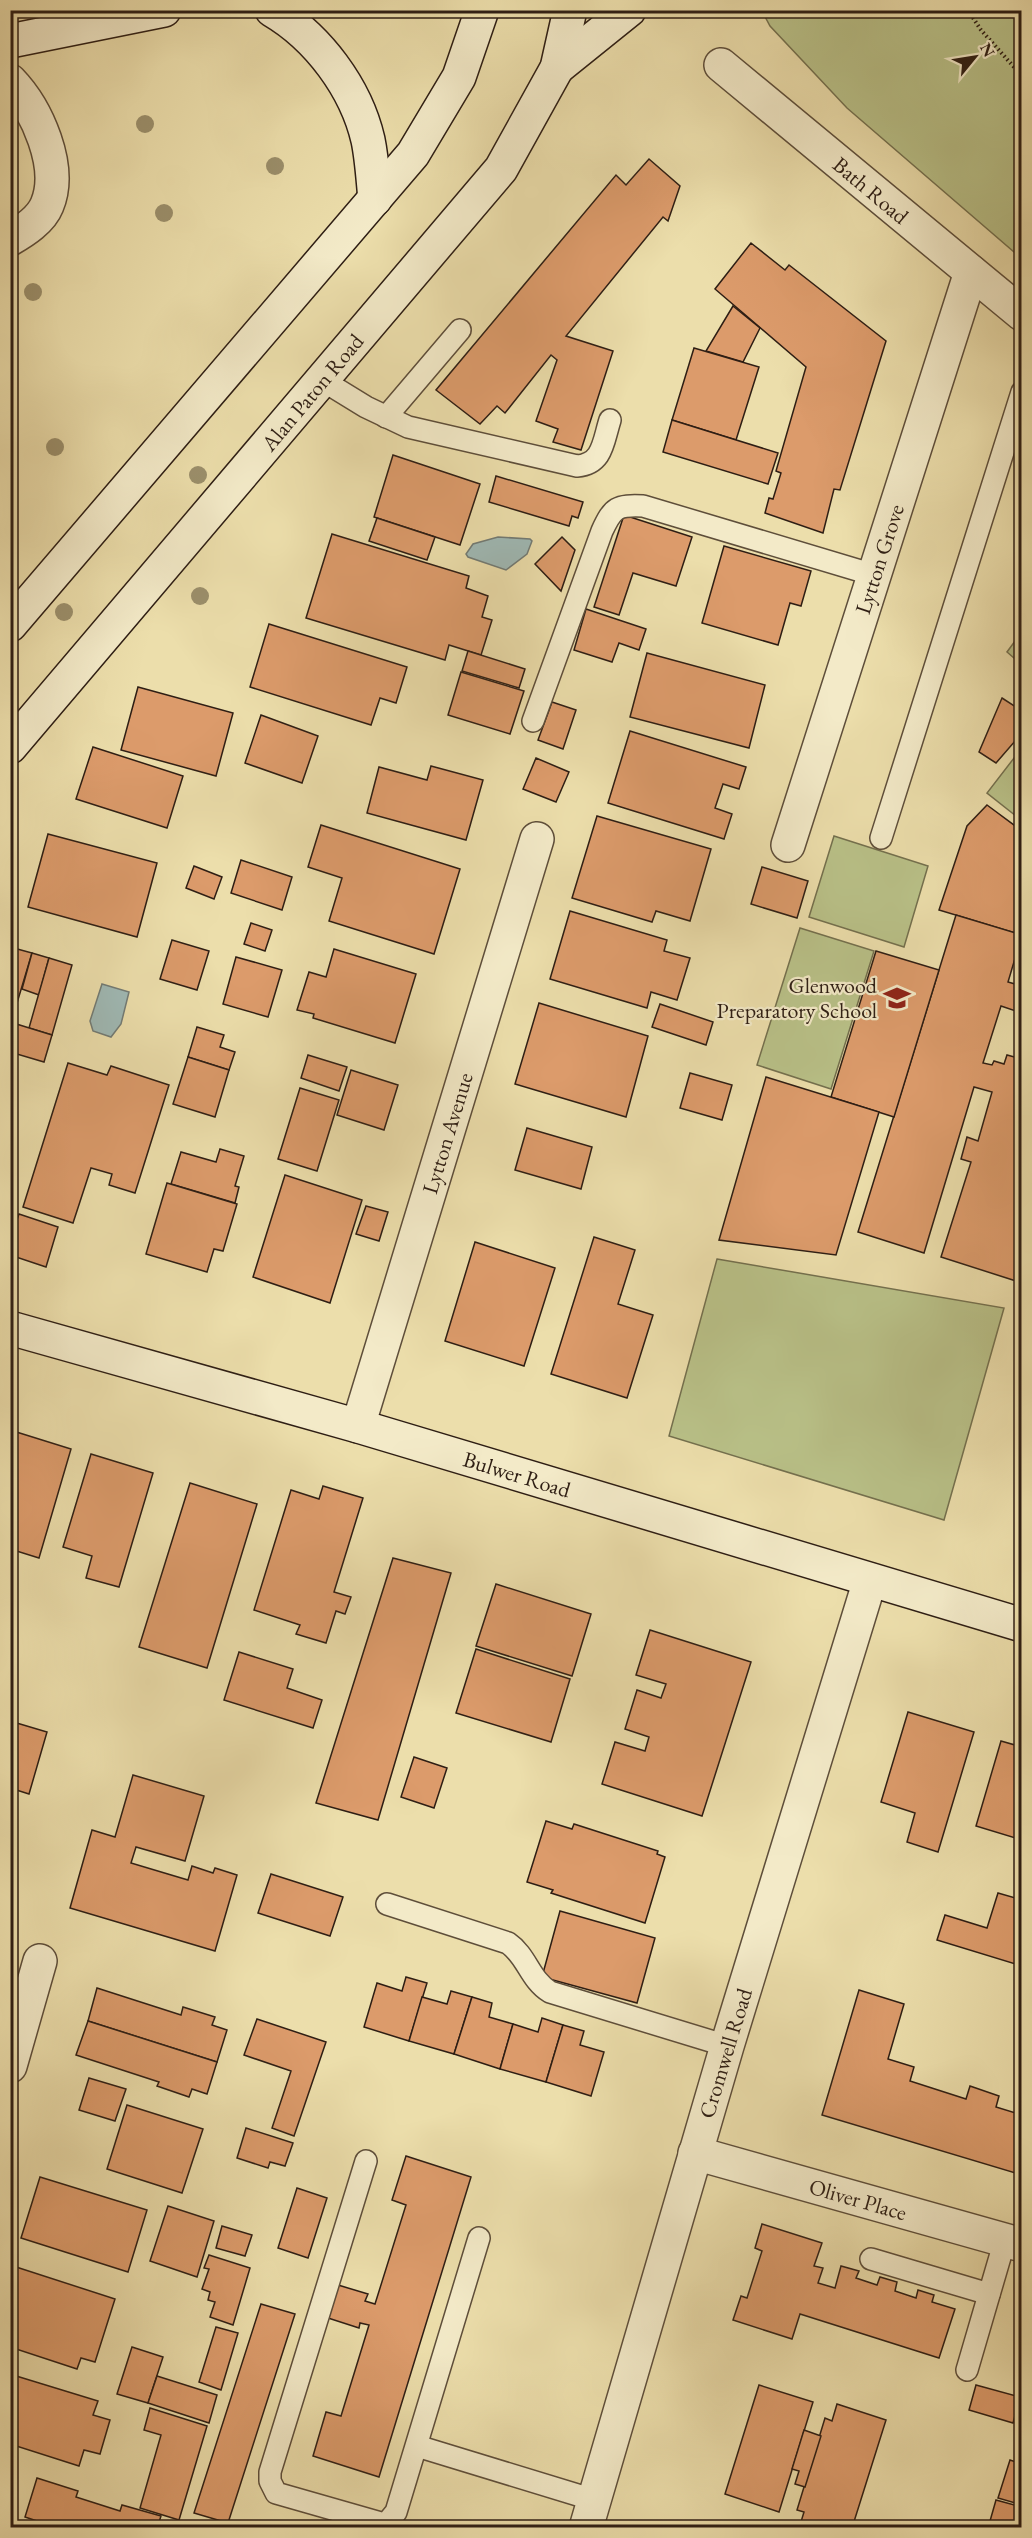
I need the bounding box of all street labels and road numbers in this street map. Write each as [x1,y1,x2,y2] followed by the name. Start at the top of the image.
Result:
[827,150,915,231] street label: Bath Road
[254,327,371,458] street label: Alan Paton Road
[848,500,911,618] street label: Lytton Grove
[415,1069,480,1197] street label: Lytton Avenue
[460,1444,575,1505] street label: Bulwer Road
[692,1984,759,2122] street label: Cromwell Road
[806,2172,910,2227] street label: Oliver Place

